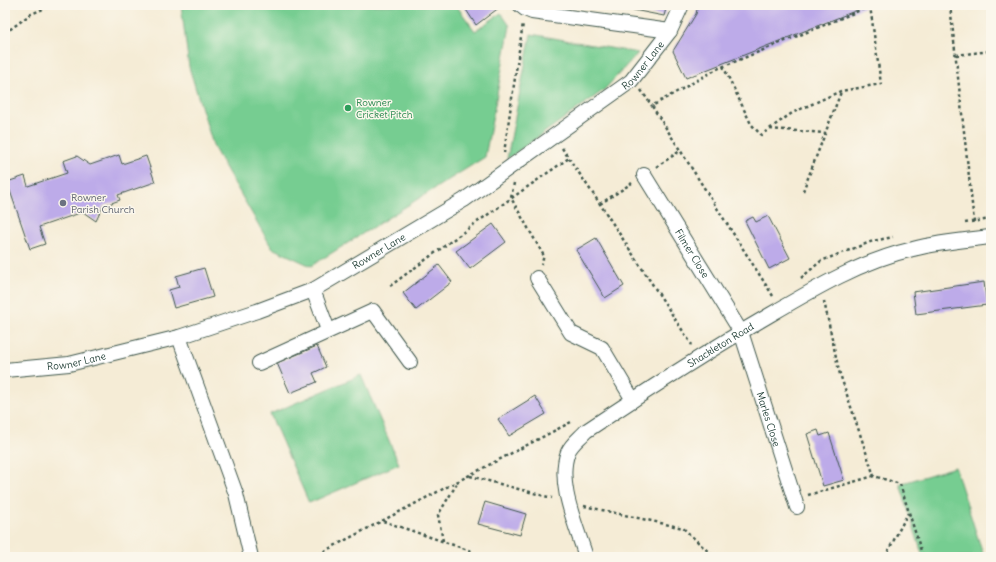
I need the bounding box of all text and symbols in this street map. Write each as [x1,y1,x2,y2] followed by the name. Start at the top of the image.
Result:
[619,38,667,92] street label: Rowner Lane
[356,96,413,121] place label: Rowner Cricket Pitch
[343,103,353,113] marker: Rowner Cricket Pitch
[71,191,135,216] place label: Rowner Parish Church
[58,198,68,208] marker: Rowner Parish Church
[672,226,712,280] street label: Filmer Close
[350,230,408,272] street label: Rowner Lane
[685,319,756,370] street label: Shackleton Road
[46,349,107,373] street label: Rowner Lane
[754,390,784,448] street label: Marles Close

